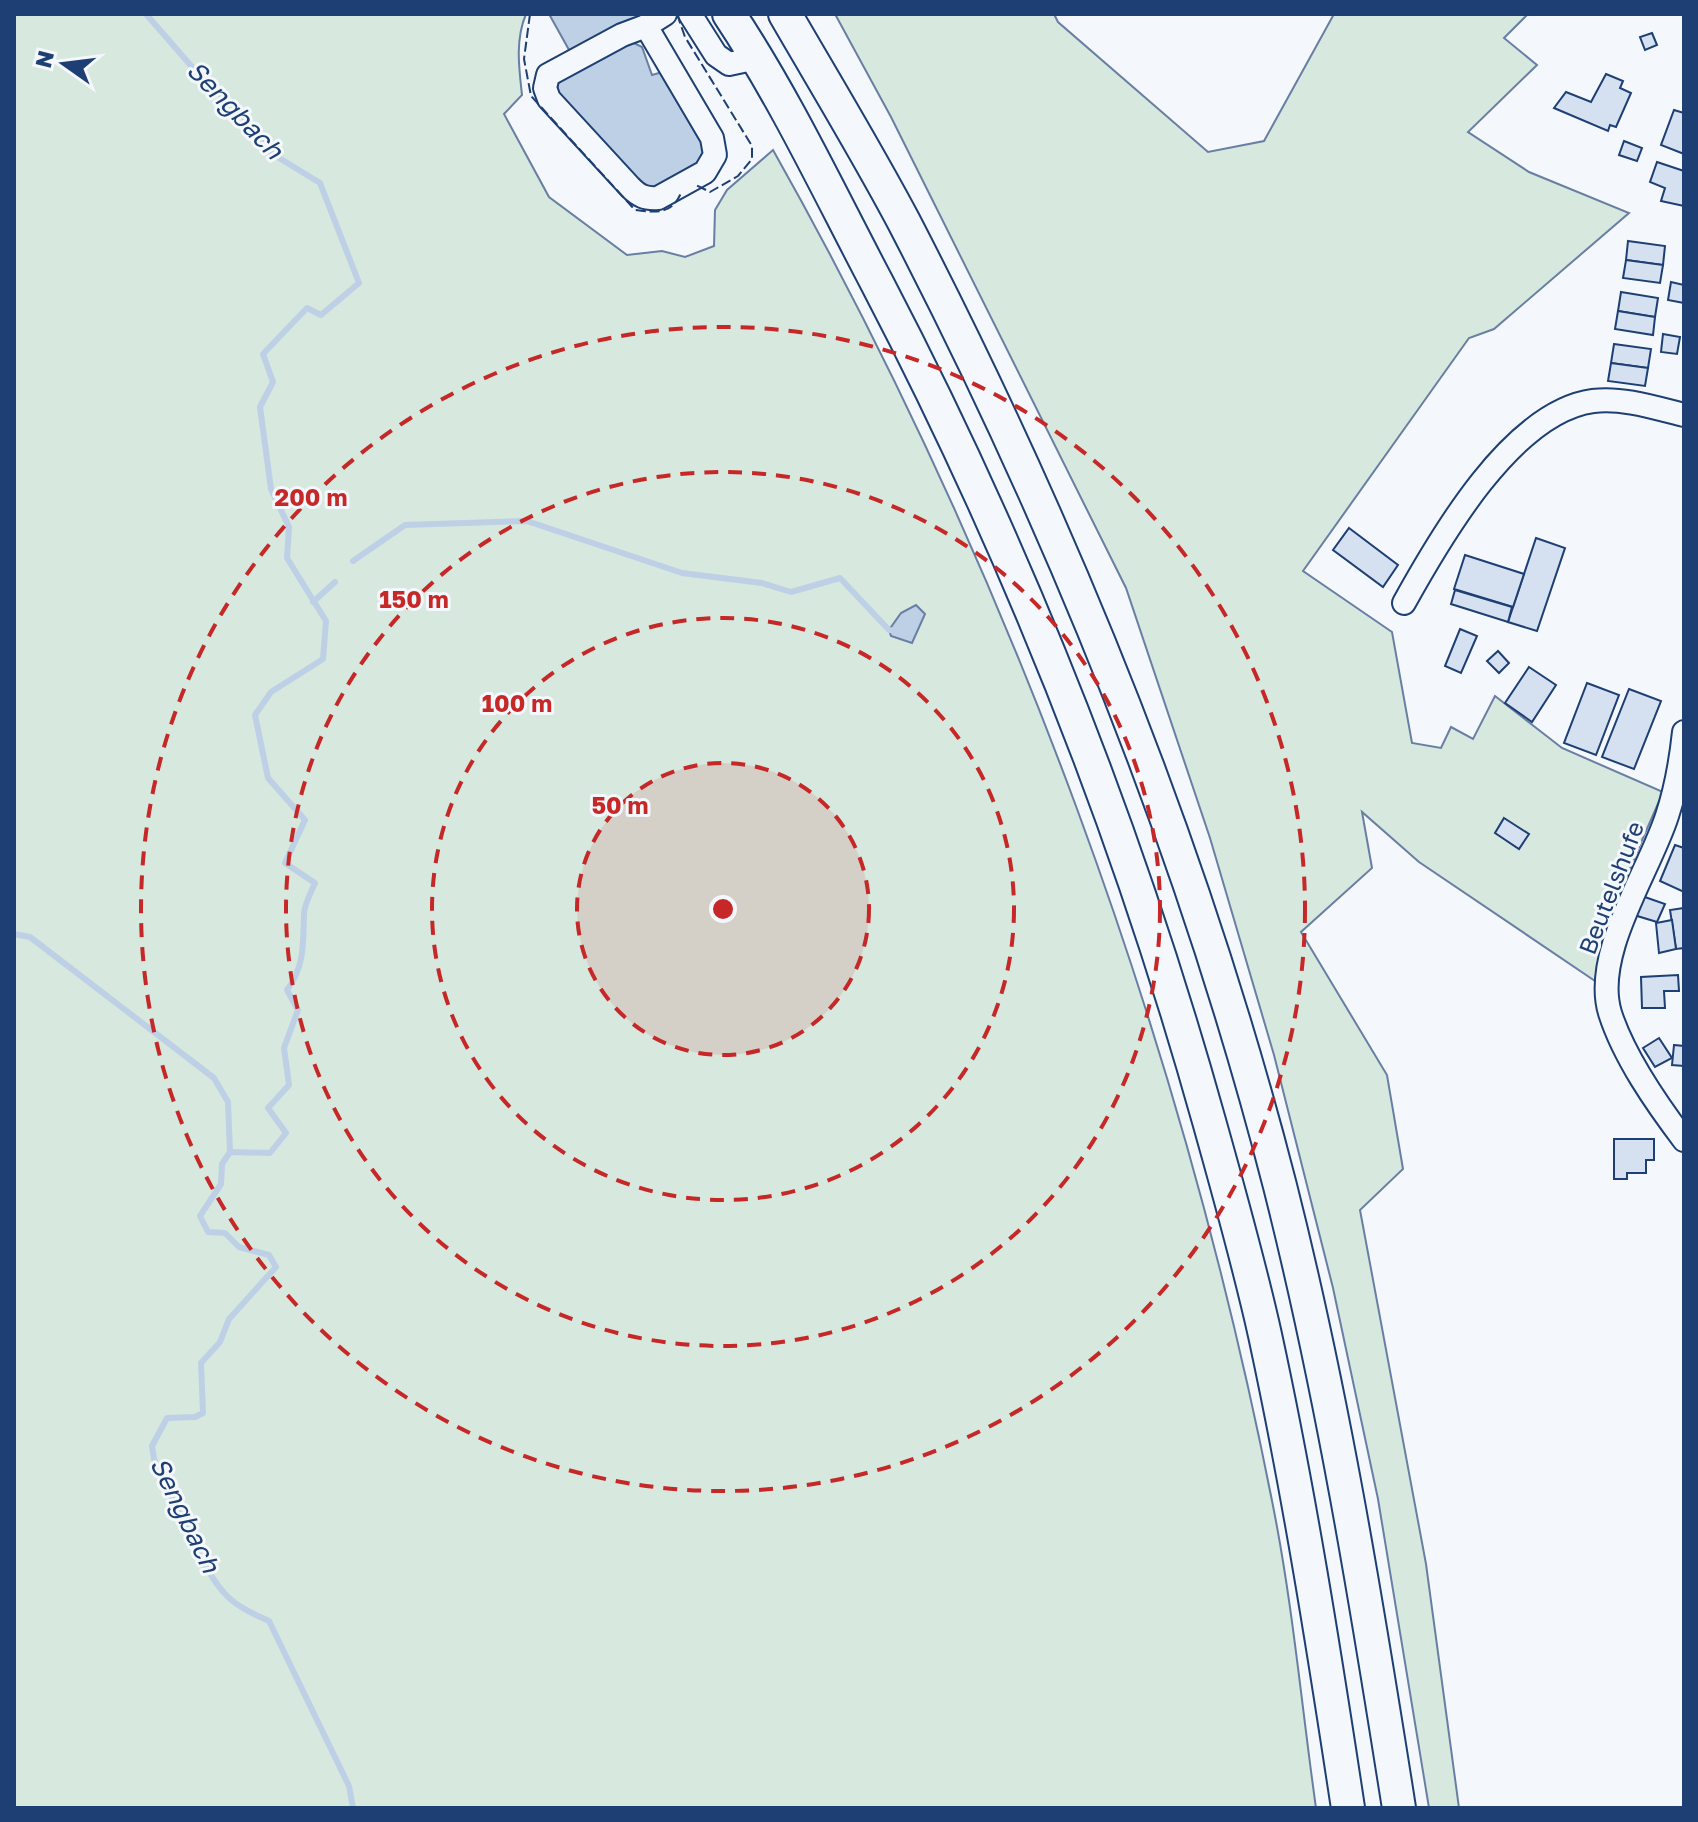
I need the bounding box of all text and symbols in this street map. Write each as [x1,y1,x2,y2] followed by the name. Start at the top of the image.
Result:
[24,24,104,104] north arrow
[29,48,59,70] text: N
[181,54,290,166] water label: Sengbach
[275,482,347,511] text: 200 m
[379,584,449,613] text: 150 m
[482,688,552,717] text: 100 m
[591,790,649,819] text: 50 m
[1572,817,1649,958] street label: Beutelshufe
[709,895,737,923] centre of rings
[144,1452,227,1578] water label: Sengbach

